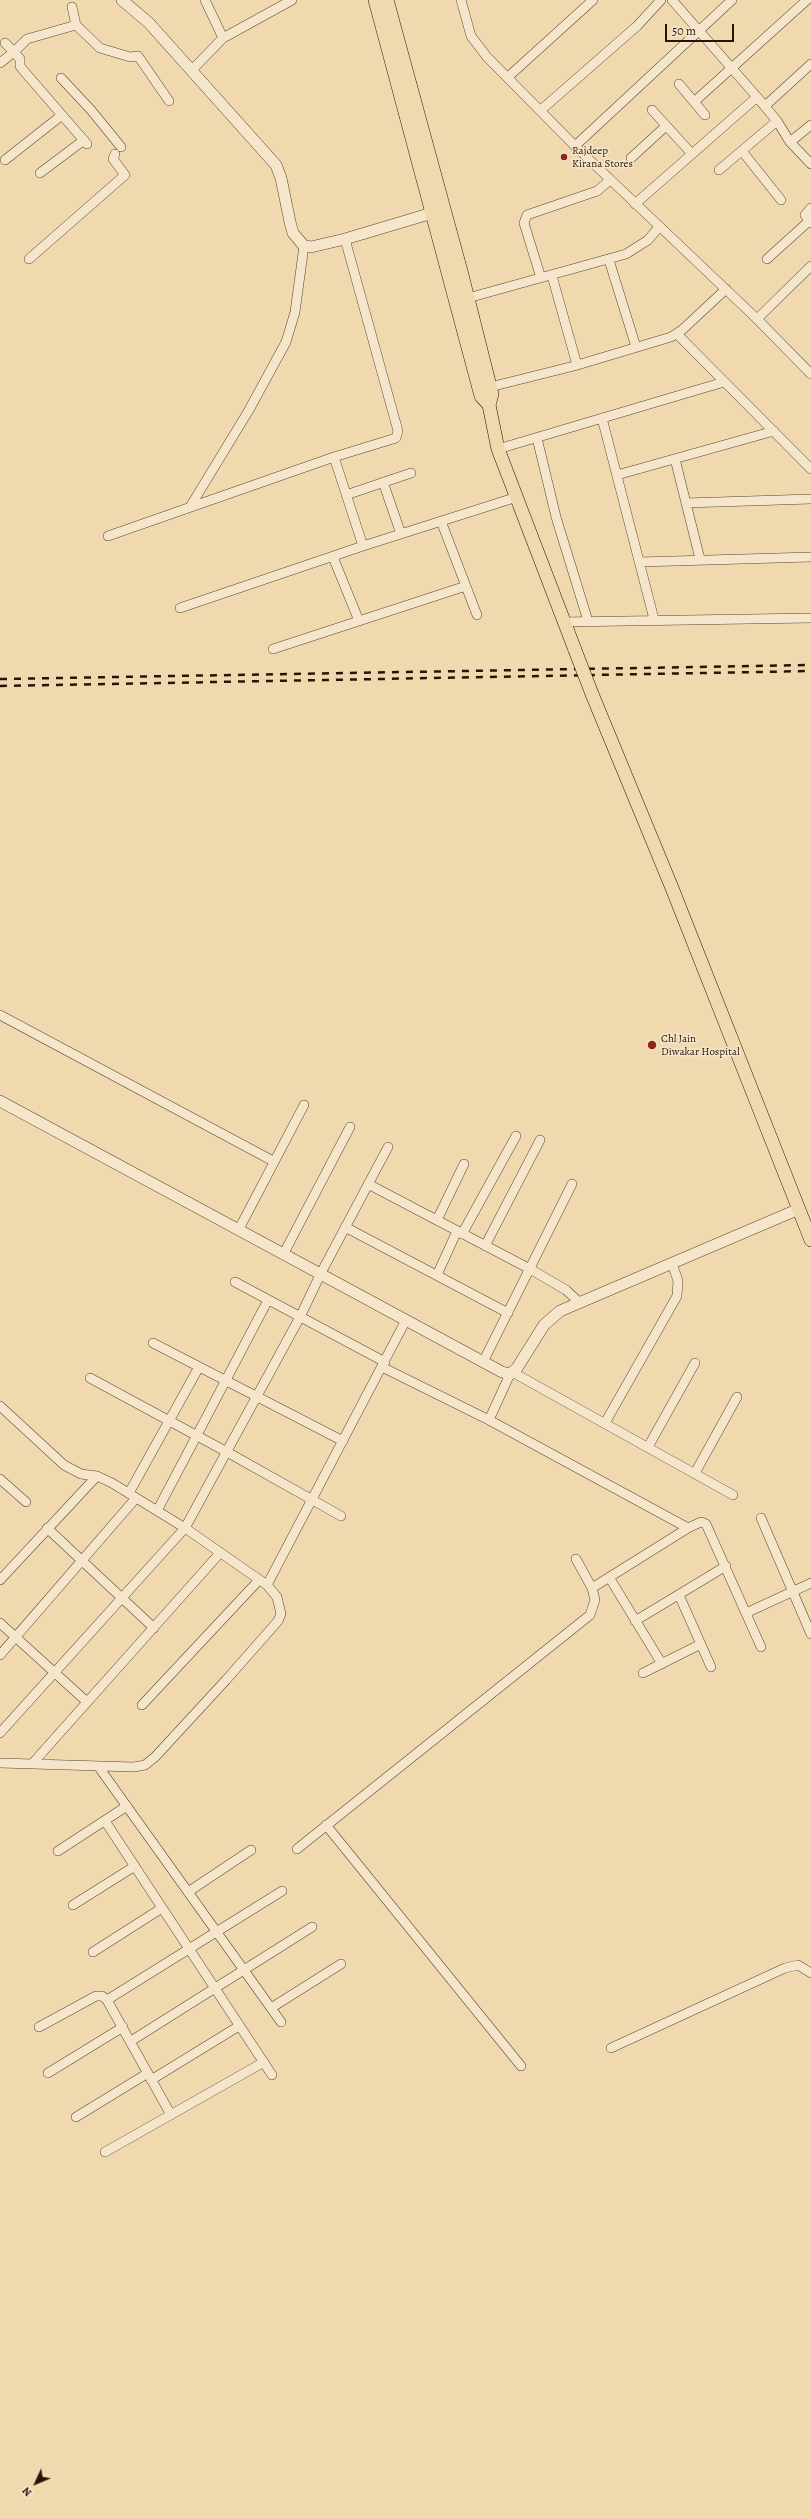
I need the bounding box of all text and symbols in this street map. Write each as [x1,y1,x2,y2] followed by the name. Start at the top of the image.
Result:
[667,16,736,42] scale bar
[672,23,696,39] text: 50 m
[572,144,633,170] place label: Rajdeep Kirana Stores
[559,152,569,162] marker: Rajdeep Kirana Stores
[661,1032,740,1058] place label: Chl Jain Diwakar Hospital
[646,1039,658,1051] marker: Chl Jain Diwakar Hospital
[16,2463,56,2503] north arrow
[19,2484,35,2500] text: N

